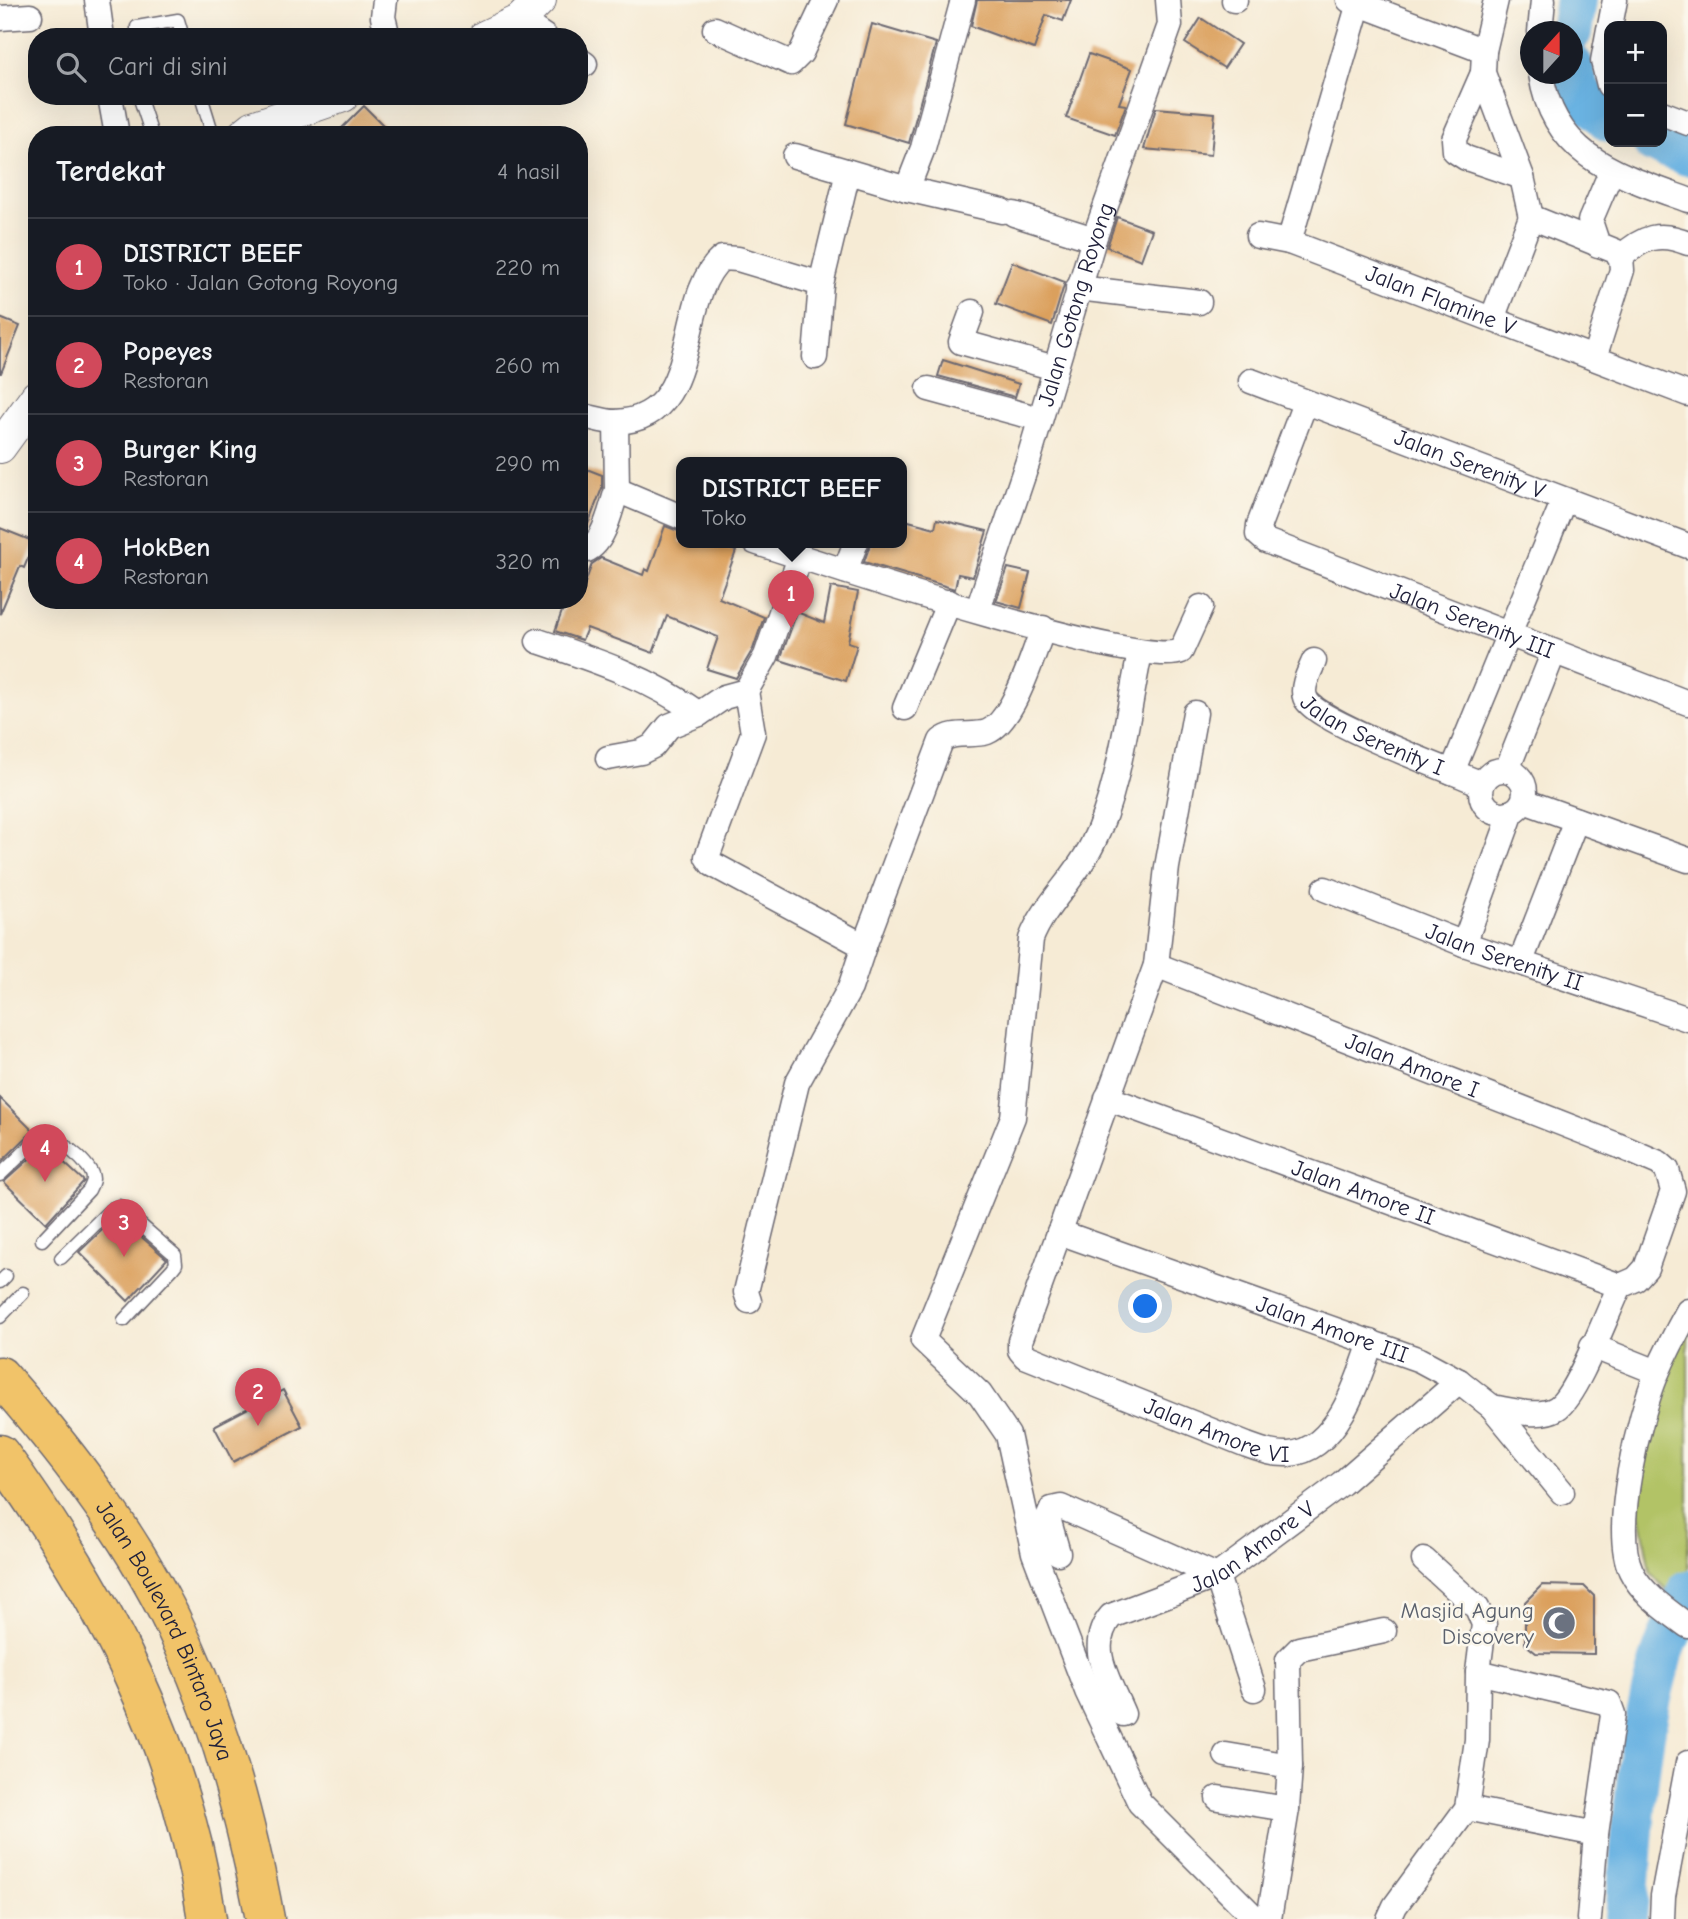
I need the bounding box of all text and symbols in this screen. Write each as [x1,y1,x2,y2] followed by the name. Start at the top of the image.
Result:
[1520,21,1583,84] north arrow
[1604,21,1667,147] map controls
[1604,21,1667,84] button: +
[28,28,588,105] search box
[52,48,90,86] icon: search
[108,52,228,82] text: Cari di sini
[1604,84,1667,147] button: −
[56,154,165,189] text: Terdekat
[497,158,560,185] text: 4 hasil
[1032,199,1120,409] street label: Jalan Gotong Royong
[123,239,302,269] text: DISTRICT BEEF
[74,254,84,281] text: 1
[495,254,560,281] text: 220 m
[1362,259,1520,341] street label: Jalan Flamine V
[123,269,399,296] text: Toko · Jalan Gotong Royong
[123,337,212,367] text: Popeyes
[73,352,85,379] text: 2
[495,352,560,379] text: 260 m
[123,367,209,394] text: Restoran
[1391,423,1550,505] street label: Jalan Serenity V
[123,435,258,465] text: Burger King
[73,450,85,477] text: 3
[495,450,560,477] text: 290 m
[676,457,907,548] popup
[123,465,209,492] text: Restoran
[702,474,881,504] text: DISTRICT BEEF
[702,504,747,531] text: Toko
[123,533,210,563] text: HokBen
[74,548,84,575] text: 4
[496,548,560,575] text: 320 m
[123,563,209,590] text: Restoran
[768,570,814,628] pin: 1
[1386,577,1558,664] street label: Jalan Serenity III
[1294,690,1448,781] street label: Jalan Serenity I
[1422,917,1587,997] street label: Jalan Serenity II
[1341,1027,1483,1104] street label: Jalan Amore I
[22,1124,68,1182] pin: 4
[1288,1154,1438,1231] street label: Jalan Amore II
[101,1199,147,1257] pin: 3
[1128,1289,1162,1323] your location
[1253,1290,1412,1369] street label: Jalan Amore III
[235,1368,281,1426] pin: 2
[1140,1392,1290,1468] street label: Jalan Amore VI
[1187,1495,1320,1599] street label: Jalan Amore V
[90,1496,239,1764] street label: Jalan Boulevard Bintaro Jaya
[1401,1597,1535,1650] place label: Masjid Agung Discovery
[1540,1604,1578,1642] mosque icon: Masjid Agung Discovery

